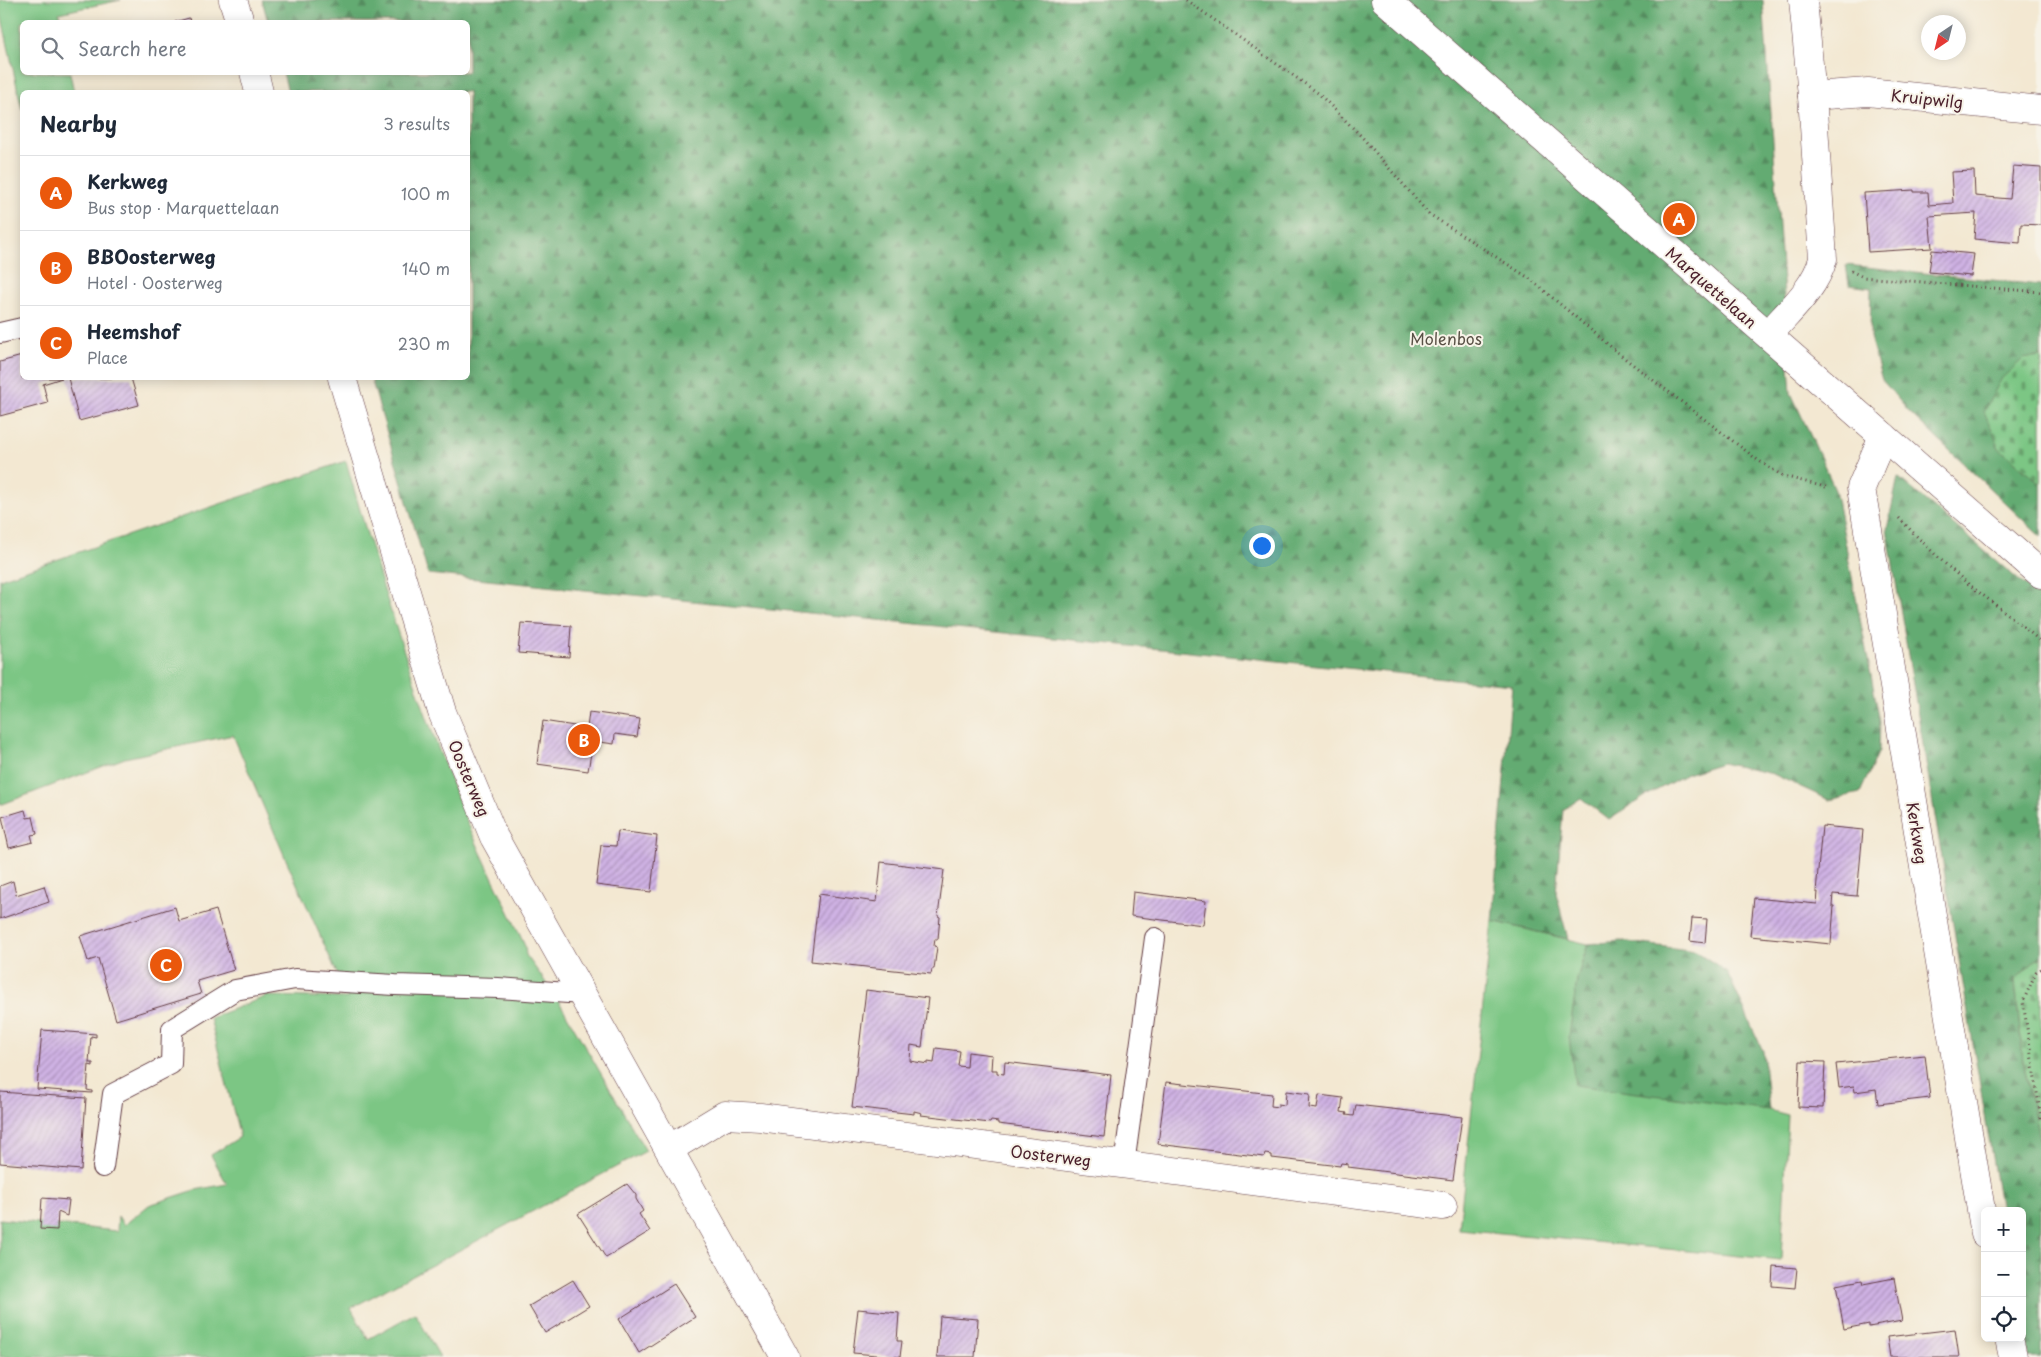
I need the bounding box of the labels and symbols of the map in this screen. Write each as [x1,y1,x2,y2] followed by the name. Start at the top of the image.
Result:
[1921,15,1966,60] north arrow
[1890,82,1964,114] street label: Kruipwilg
[1663,200,1695,238] pin: A
[1661,240,1763,334] street label: Marquettelaan
[1410,326,1482,350] park label: Molenbos
[1249,533,1275,559] your location
[568,721,600,759] pin: B
[443,736,497,820] street label: Oosterweg
[1901,800,1935,866] street label: Kerkweg
[150,946,182,984] pin: C
[1009,1138,1093,1172] street label: Oosterweg

